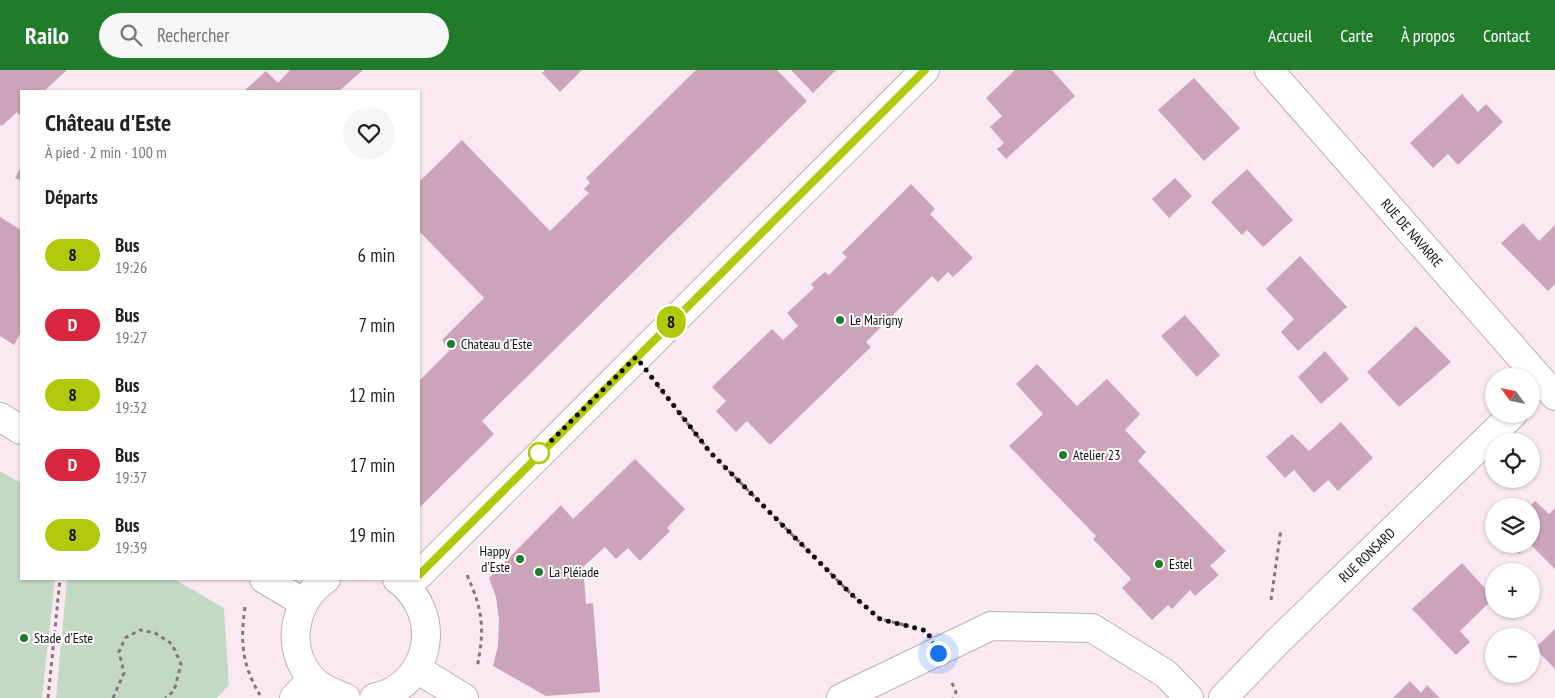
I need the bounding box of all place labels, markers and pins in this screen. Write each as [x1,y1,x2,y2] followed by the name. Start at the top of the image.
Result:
[850,311,904,329] place label: Le Marigny
[834,314,846,326] marker: Le Marigny
[461,335,532,353] place label: Chateau d'Este
[445,338,457,350] marker: Chateau d'Este
[528,442,550,464] unlabelled marker
[1073,446,1120,464] place label: Atelier 23
[1057,449,1069,461] marker: Atelier 23
[480,542,511,576] place label: Happy d'Este
[514,553,526,565] marker: Happy d'Este
[1169,555,1193,573] place label: Estel
[1153,558,1165,570] marker: Estel
[549,563,599,581] place label: La Pléiade
[533,566,545,578] marker: La Pléiade
[34,629,93,647] place label: Stade d'Este
[18,632,30,644] marker: Stade d'Este

